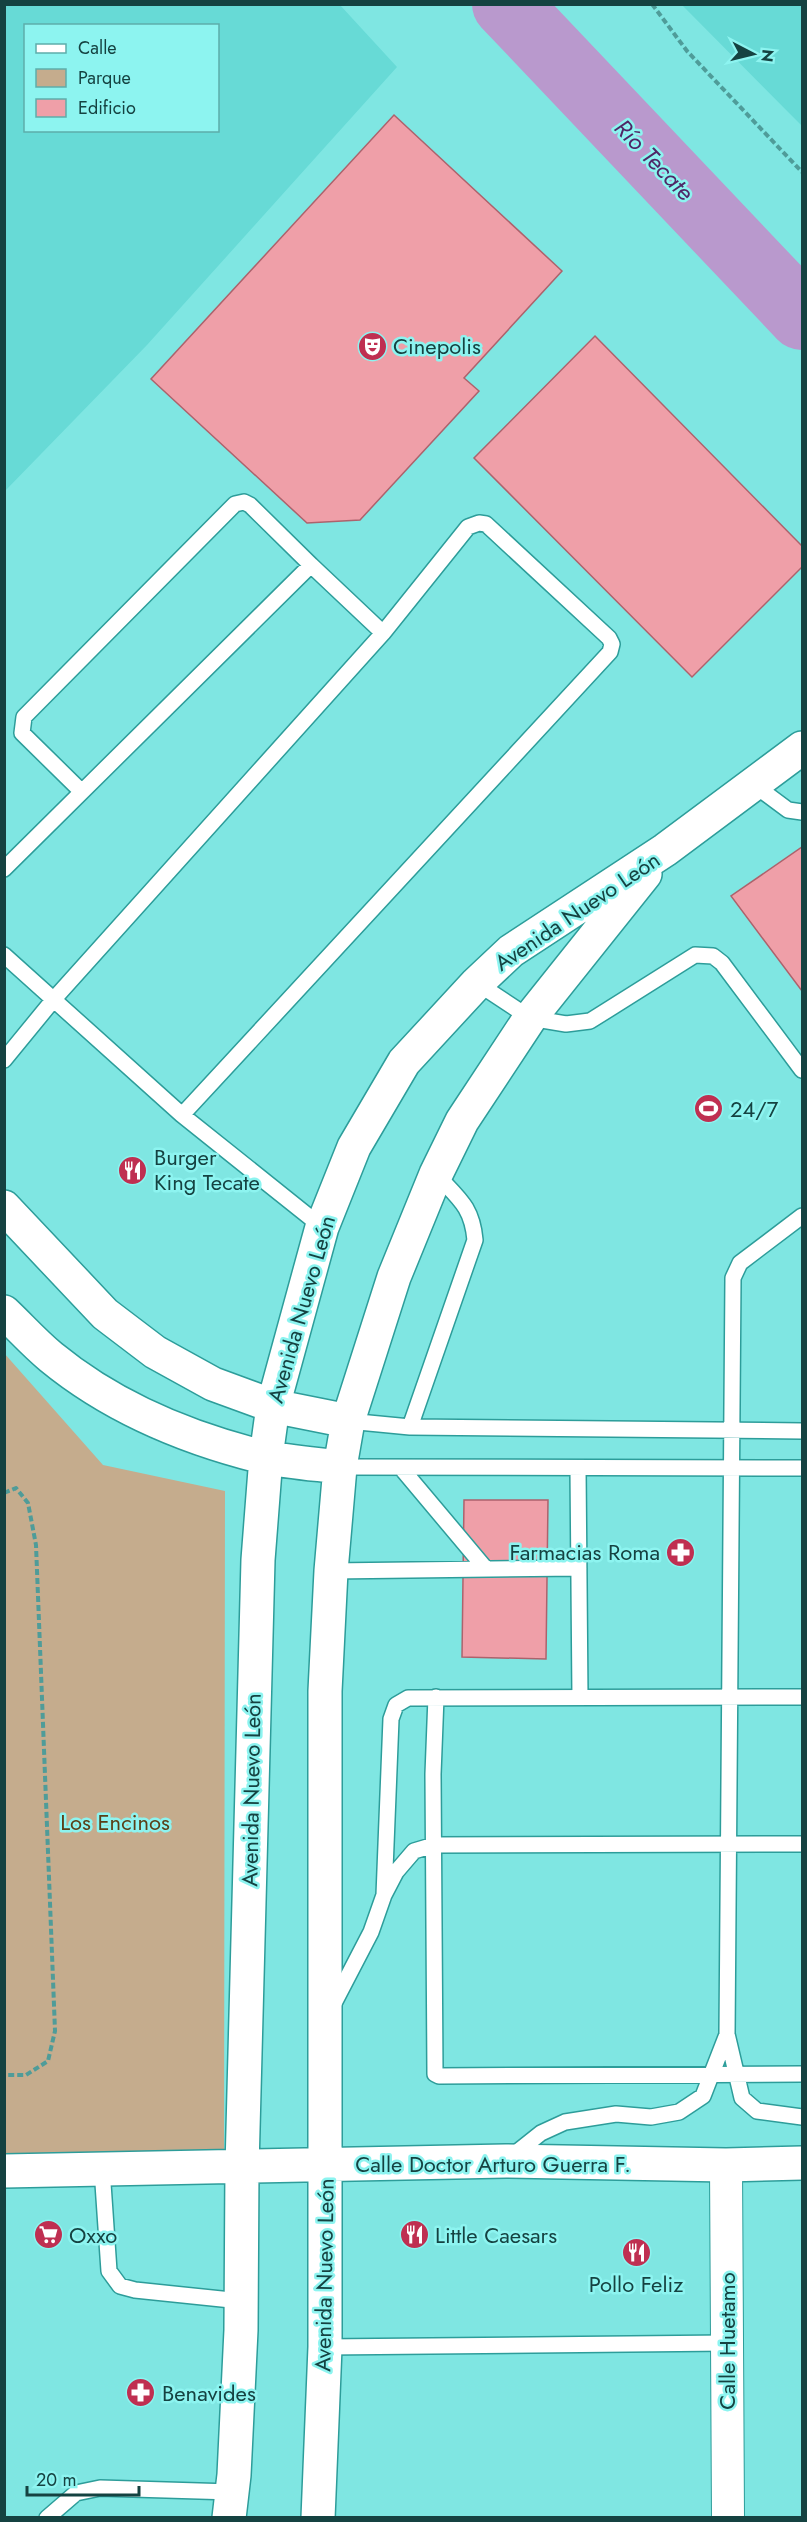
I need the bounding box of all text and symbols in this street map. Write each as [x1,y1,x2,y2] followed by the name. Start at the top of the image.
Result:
[24,24,219,132] legend
[723,24,783,84] north arrow
[78,35,117,61] text: Calle
[755,48,780,63] text: N
[78,65,131,91] text: Parque
[78,95,136,121] text: Edificio
[607,111,702,208] water label: Río Tecate
[356,330,388,362] theatre icon: Cinepolis
[393,330,481,362] place label: Cinepolis
[488,844,666,978] street label: Avenida Nuevo León
[693,1093,725,1125] sports icon: 24/7
[730,1093,779,1125] place label: 24/7
[154,1141,260,1198] place label: Burger King Tecate
[117,1154,149,1186] restaurant icon: Burger King Tecate
[259,1212,343,1406] street label: Avenida Nuevo León
[509,1536,660,1568] place label: Farmacias Roma
[665,1536,697,1568] pharmacy icon: Farmacias Roma
[233,1693,269,1887] street label: Avenida Nuevo León
[60,1806,170,1838] park label: Los Encinos
[355,2148,631,2180] street label: Calle Doctor Arturo Guerra F.
[306,2178,342,2372] street label: Avenida Nuevo León
[32,2219,64,2251] supermarket icon: Oxxo
[69,2219,117,2251] place label: Oxxo
[398,2219,430,2251] restaurant icon: Little Caesars
[435,2219,557,2251] place label: Little Caesars
[620,2236,652,2268] restaurant icon: Pollo Feliz
[589,2268,683,2300] place label: Pollo Feliz
[711,2272,743,2410] street label: Calle Huetamo
[125,2377,157,2409] pharmacy icon: Benavides
[162,2377,256,2409] place label: Benavides
[27,2459,140,2497] scale bar
[36,2467,76,2493] text: 20 m

